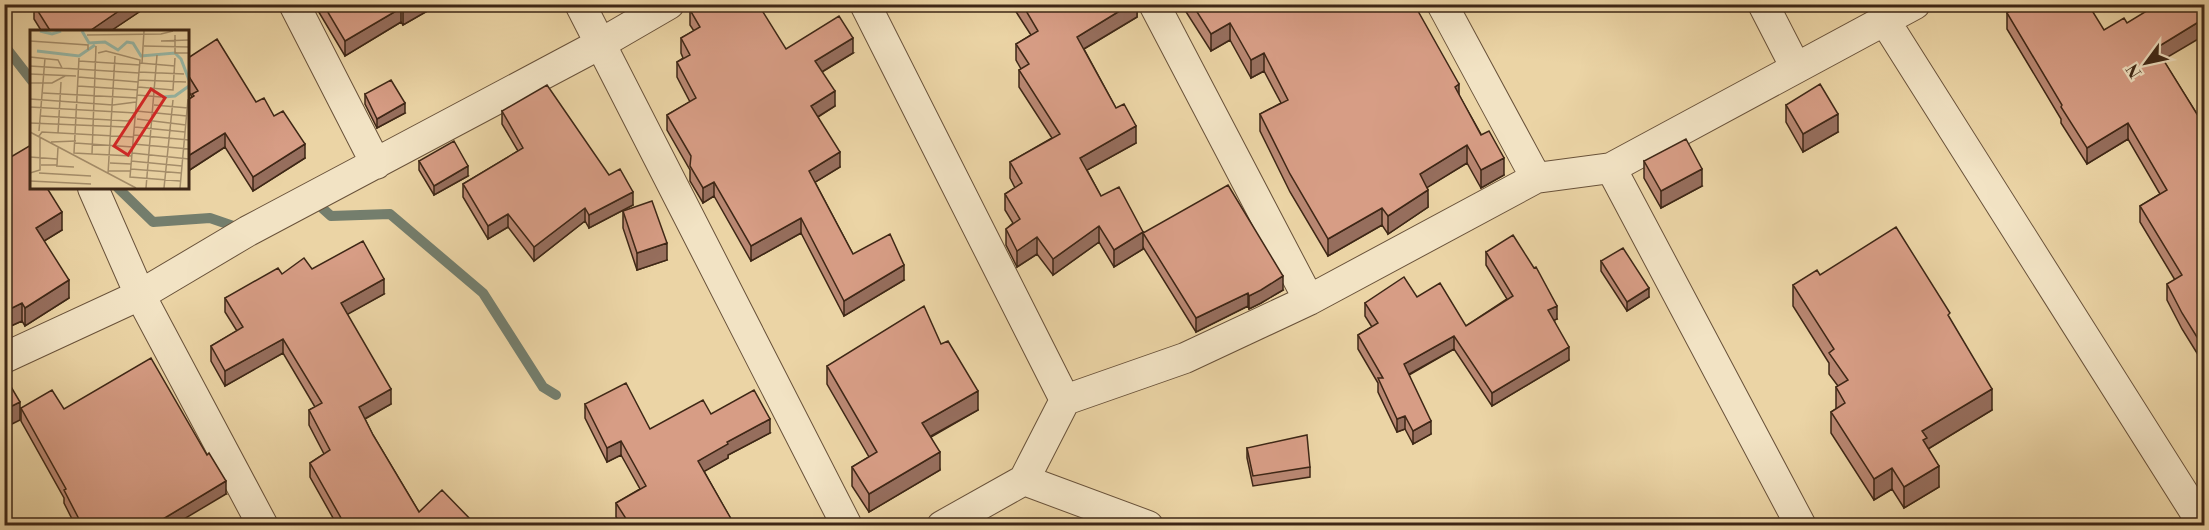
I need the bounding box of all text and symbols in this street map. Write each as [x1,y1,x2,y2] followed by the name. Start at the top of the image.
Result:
[30,30,189,189] inset map
[2116,33,2176,93] north arrow
[2122,60,2146,81] text: N

